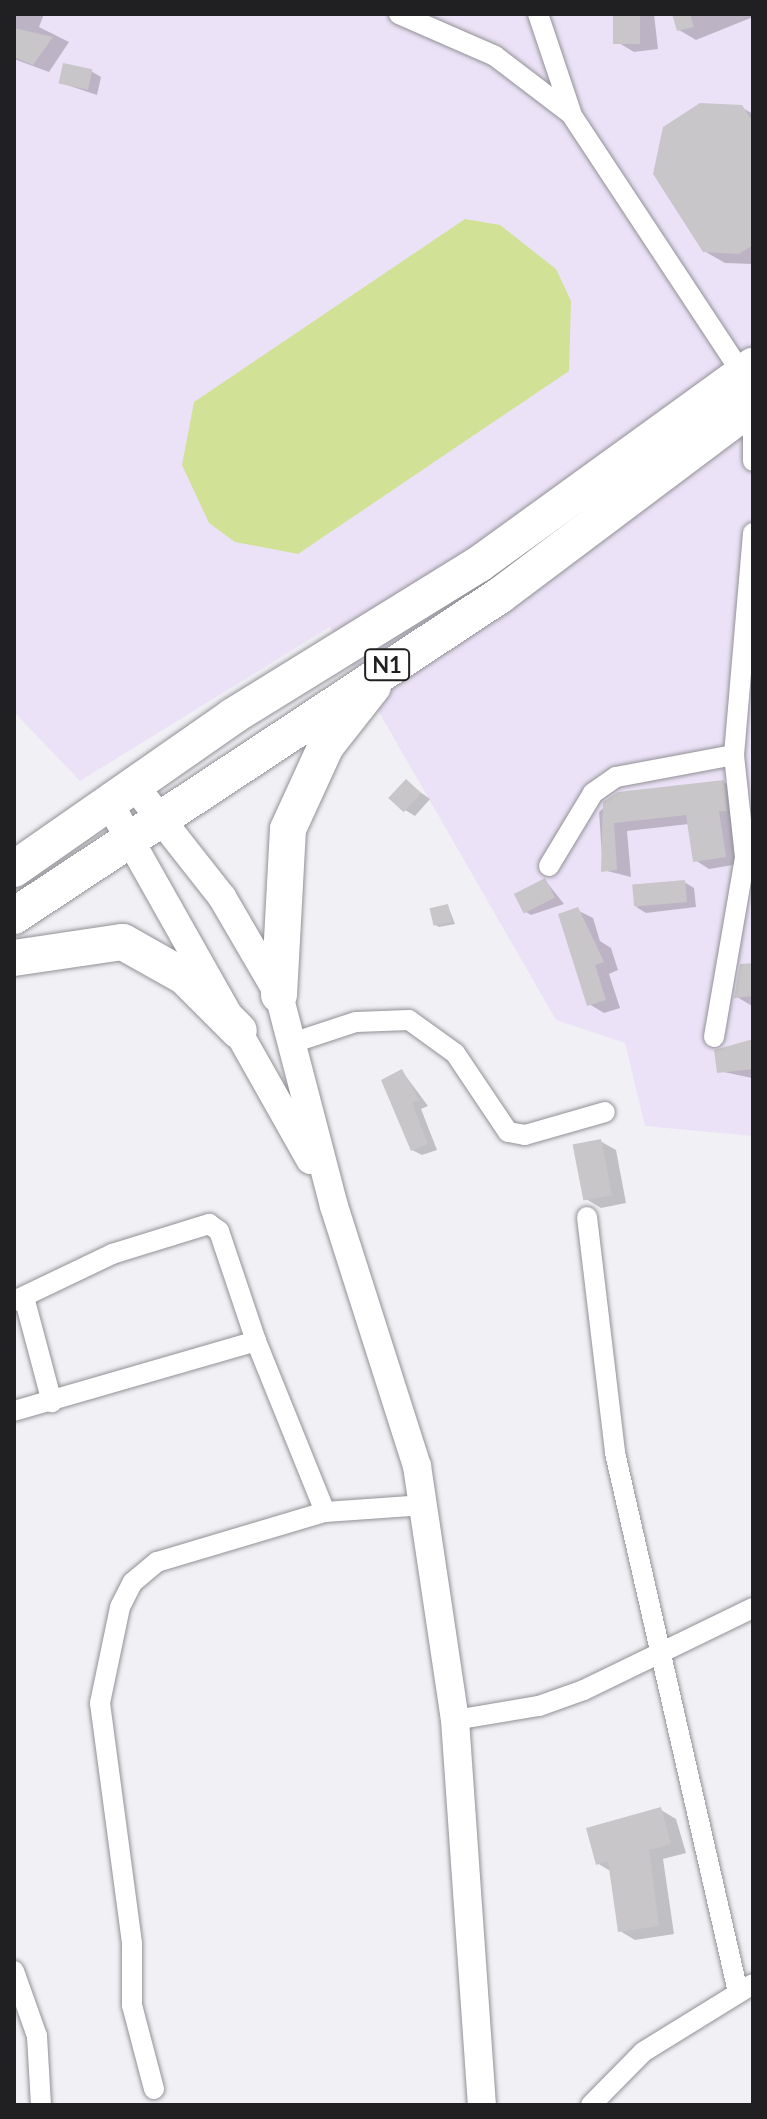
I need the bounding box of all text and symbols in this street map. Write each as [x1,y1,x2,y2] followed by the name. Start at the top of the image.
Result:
[363,647,411,683] road number: N1

